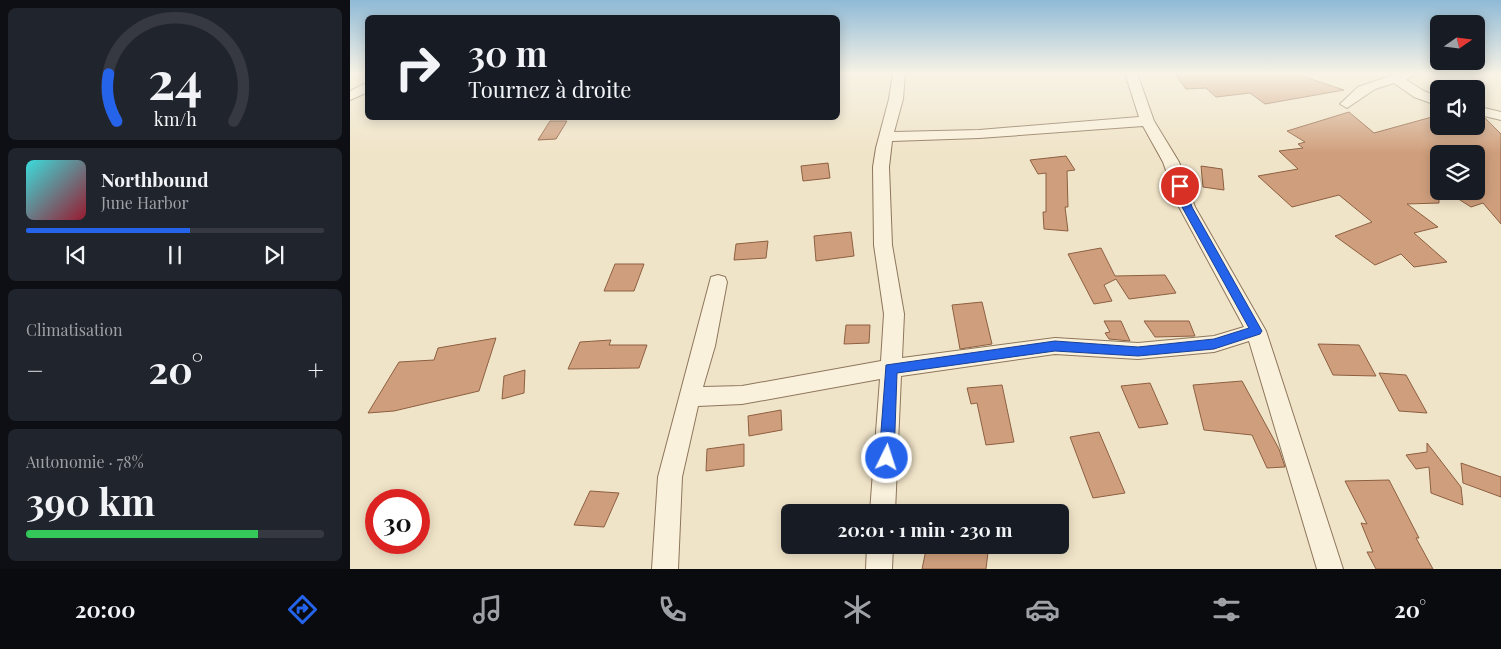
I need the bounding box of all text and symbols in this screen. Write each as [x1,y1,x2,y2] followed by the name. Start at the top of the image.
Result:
[1430,15,1485,70] north arrow
[1430,15,1485,200] map controls
[468,29,548,76] text: 30 m
[385,35,450,100] icon: right
[148,44,202,113] text: 24
[468,74,631,104] text: Tournez à droite
[1430,80,1485,135] button: sound
[154,107,197,130] text: km/h
[1430,145,1485,200] button: layers
[1159,165,1201,207] pin
[101,166,209,192] text: Northbound
[1166,172,1194,200] icon: arrive
[101,192,189,213] text: June Harbor
[62,241,90,269] icon: previous
[161,241,189,269] icon: pause
[260,241,288,269] icon: next
[26,319,123,340] text: Climatisation
[148,343,203,394] text: 20°
[26,351,44,388] text: −
[308,351,324,388] text: +
[860,431,912,483] position arrow
[26,451,144,472] text: Autonomie · 78%
[26,475,155,526] text: 390 km
[365,489,430,554] speed limit sign: 30
[838,516,1013,542] text: 20:01 · 1 min · 230 m
[285,592,320,627] icon: directions
[470,592,505,627] icon: music
[655,592,690,627] icon: phone
[840,592,875,627] icon: climate
[1025,592,1060,627] icon: car
[1209,592,1244,627] icon: filters
[75,594,135,624] text: 20:00
[1394,594,1426,624] text: 20°

